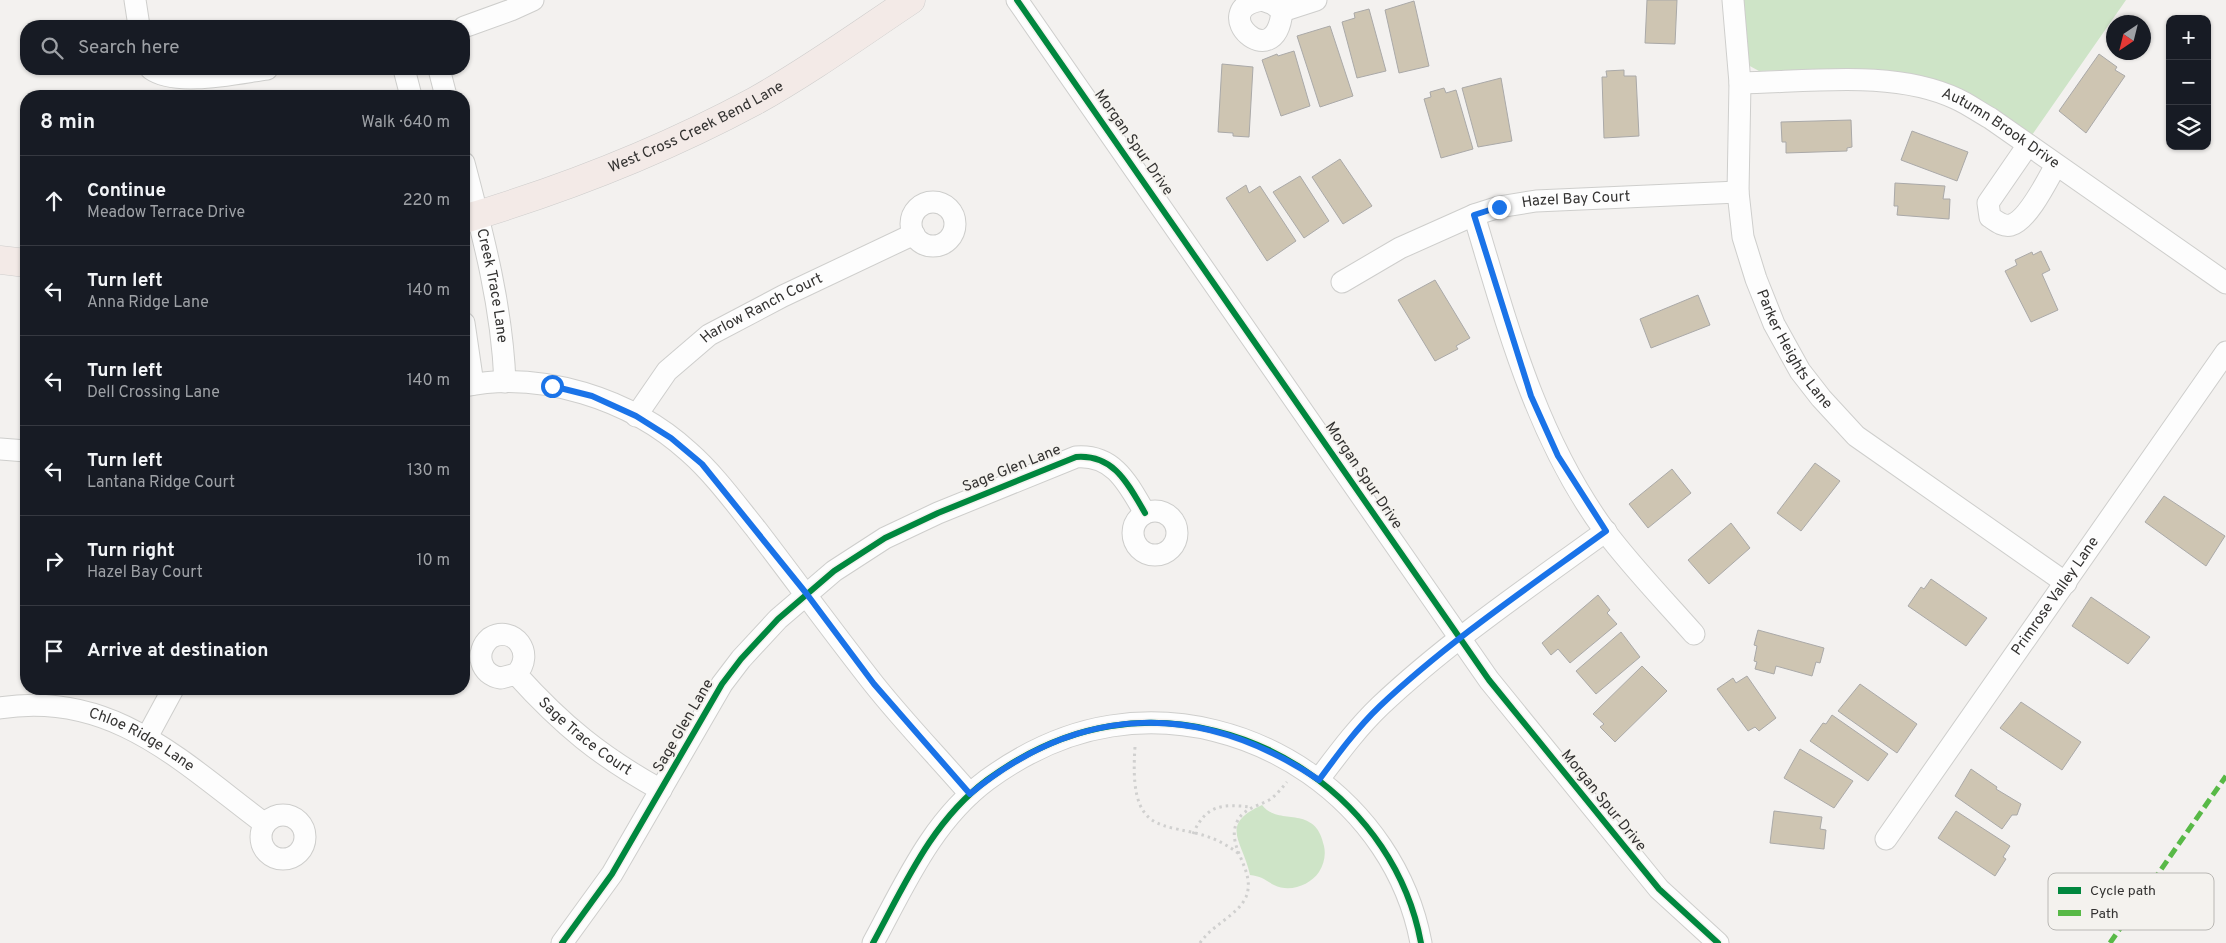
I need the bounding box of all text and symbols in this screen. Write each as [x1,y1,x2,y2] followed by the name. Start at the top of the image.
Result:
[2106,15,2151,60] north arrow
[2166,15,2211,150] map controls
[2166,15,2211,60] button: +
[20,20,470,75] search box
[38,34,66,62] icon: search
[78,36,180,60] text: Search here
[2166,60,2211,105] button: −
[606,77,787,178] street label: West Cross Creek Bend Lane
[1939,84,2063,173] street label: Autumn Brook Drive
[1089,86,1177,200] street label: Morgan Spur Drive
[2166,105,2211,150] button: layers
[40,109,95,136] text: 8 min
[361,113,450,133] text: Walk · 640 m
[87,179,166,203] text: Continue
[40,187,68,215] icon: ahead
[1520,187,1631,213] street label: Hazel Bay Court
[403,191,450,211] text: 220 m
[1488,196,1511,219] route end
[87,203,245,223] text: Meadow Terrace Drive
[472,227,512,344] street label: Creek Trace Lane
[87,269,163,293] text: Turn left
[696,269,826,348] street label: Harlow Ranch Court
[40,277,68,305] icon: left
[407,281,450,301] text: 140 m
[1752,287,1836,414] street label: Parker Heights Lane
[87,293,209,313] text: Anna Ridge Lane
[87,359,163,383] text: Turn left
[40,367,68,395] icon: left
[407,371,450,391] text: 140 m
[541,375,564,398] route start
[87,383,220,403] text: Dell Crossing Lane
[1320,419,1406,533] street label: Morgan Spur Drive
[960,441,1064,497] street label: Sage Glen Lane
[87,449,163,473] text: Turn left
[40,457,68,485] icon: left
[407,461,450,481] text: 130 m
[87,473,235,493] text: Lantana Ridge Court
[2007,533,2103,659] street label: Primrose Valley Lane
[87,539,175,563] text: Turn right
[40,547,68,575] icon: right
[416,551,450,571] text: 10 m
[87,563,203,583] text: Hazel Bay Court
[40,637,68,665] icon: arrive
[87,639,268,663] text: Arrive at destination
[650,676,718,776] street label: Sage Glen Lane
[534,693,635,780] street label: Sage Trace Court
[86,704,198,776] street label: Chloe Ridge Lane
[1556,746,1650,856] street label: Morgan Spur Drive
[2048,873,2214,930] legend
[2090,883,2156,900] text: Cycle path
[2090,906,2119,923] text: Path

